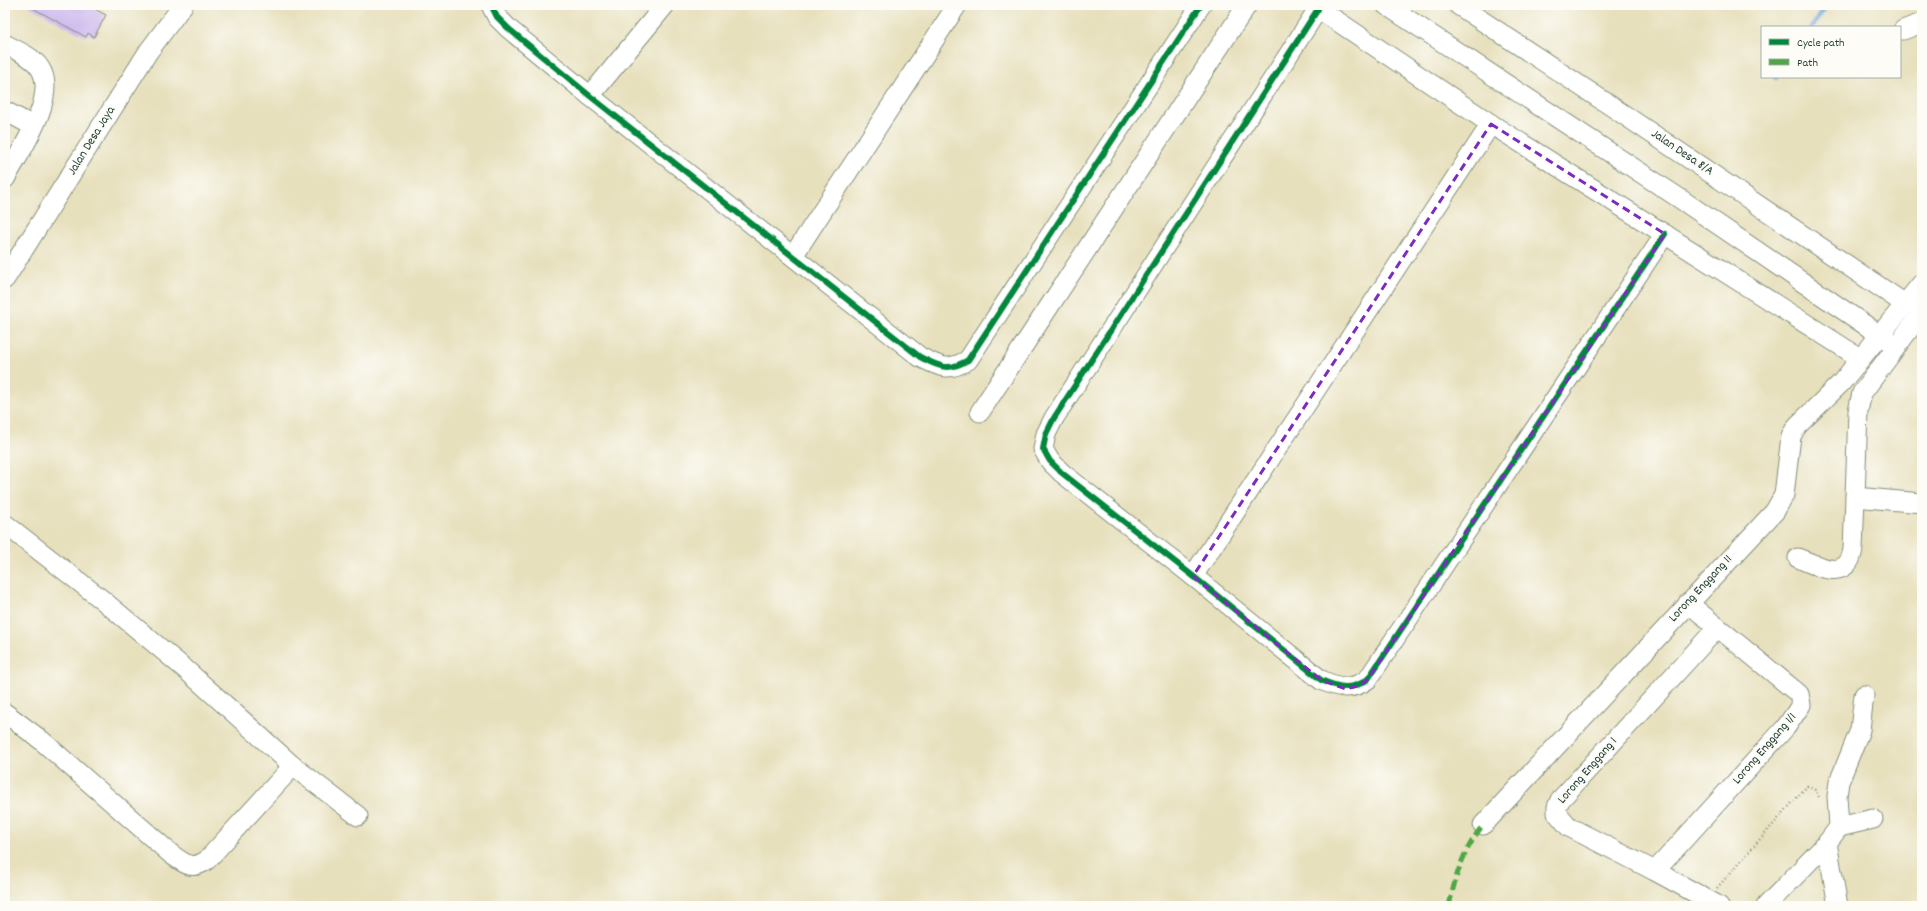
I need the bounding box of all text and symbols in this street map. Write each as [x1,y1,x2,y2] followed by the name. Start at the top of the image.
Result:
[1761,26,1901,78] legend
[1797,35,1845,52] text: Cycle path
[1797,55,1818,72] text: Path
[63,102,121,179] street label: Jalan Desa Jaya
[1647,125,1717,181] street label: Jalan Desa 8/A
[1665,551,1737,627] street label: Lorong Enggang 11
[1728,709,1802,789] street label: Lorong Enggang 1/1
[1554,733,1622,809] street label: Lorong Enggang 1

